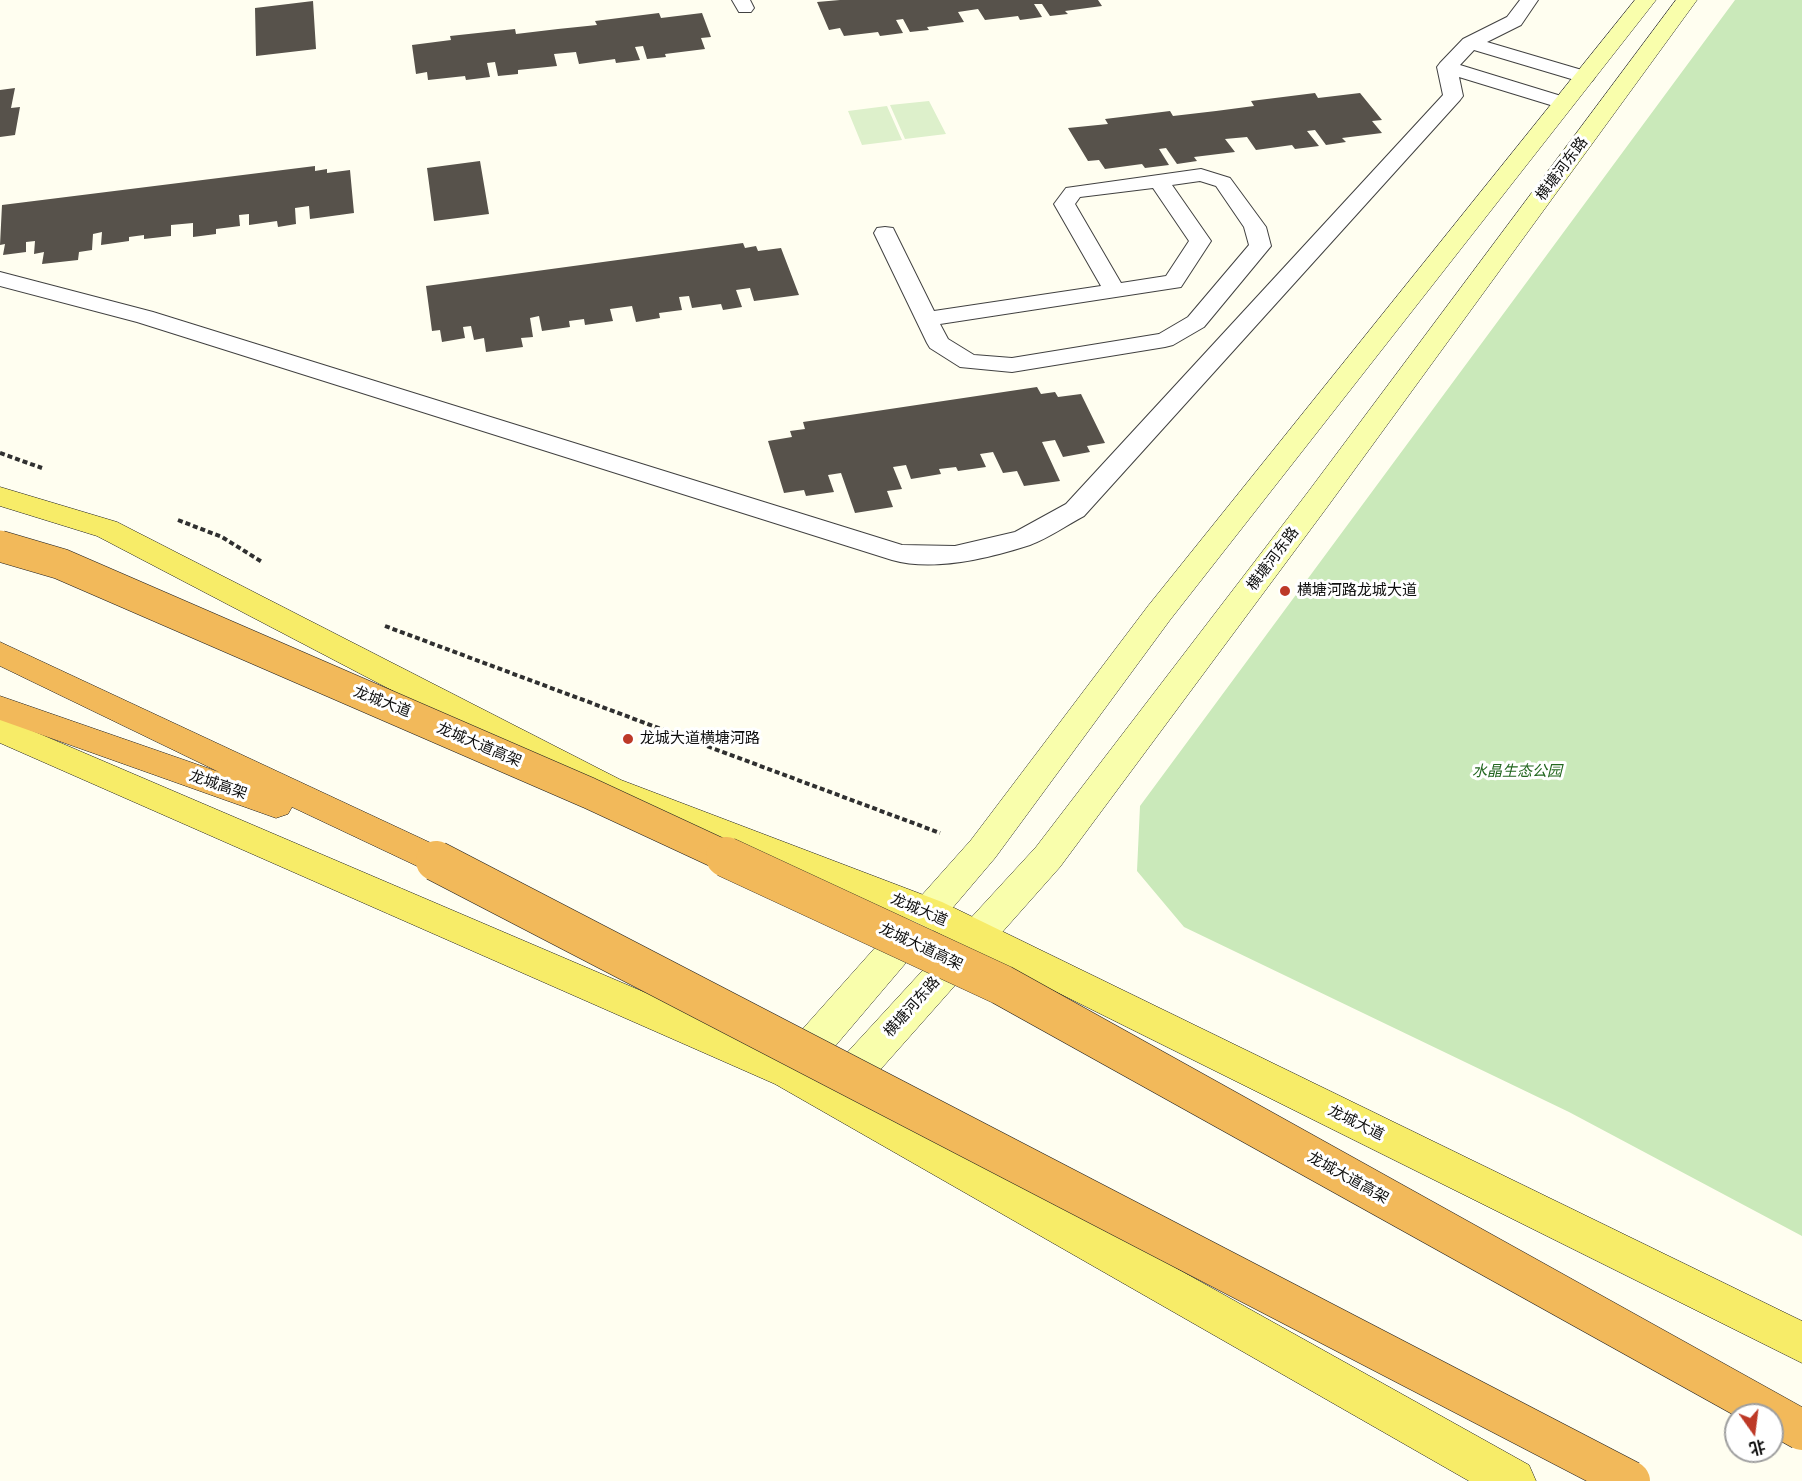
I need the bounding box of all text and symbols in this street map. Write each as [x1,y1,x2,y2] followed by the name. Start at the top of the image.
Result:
[1532,134,1592,204] street label: 横塘河东路
[1243,524,1303,594] street label: 横塘河东路
[1297,582,1417,600] place label: 横塘河路龙城大道
[1278,584,1292,598] marker: 横塘河路龙城大道
[351,683,413,721] street label: 龙城大道
[434,719,524,771] street label: 龙城大道高架
[640,730,760,748] place label: 龙城大道横塘河路
[621,732,635,746] marker: 龙城大道横塘河路
[1472,763,1562,781] park label: 水晶生态公园
[187,767,249,803] street label: 龙城高架
[888,890,950,930] street label: 龙城大道
[876,920,966,974] street label: 龙城大道高架
[880,973,944,1041] street label: 横塘河东路
[1325,1102,1387,1144] street label: 龙城大道
[1304,1148,1392,1208] street label: 龙城大道高架
[1724,1403,1784,1463] north arrow
[1747,1435,1769,1462] text: 北

